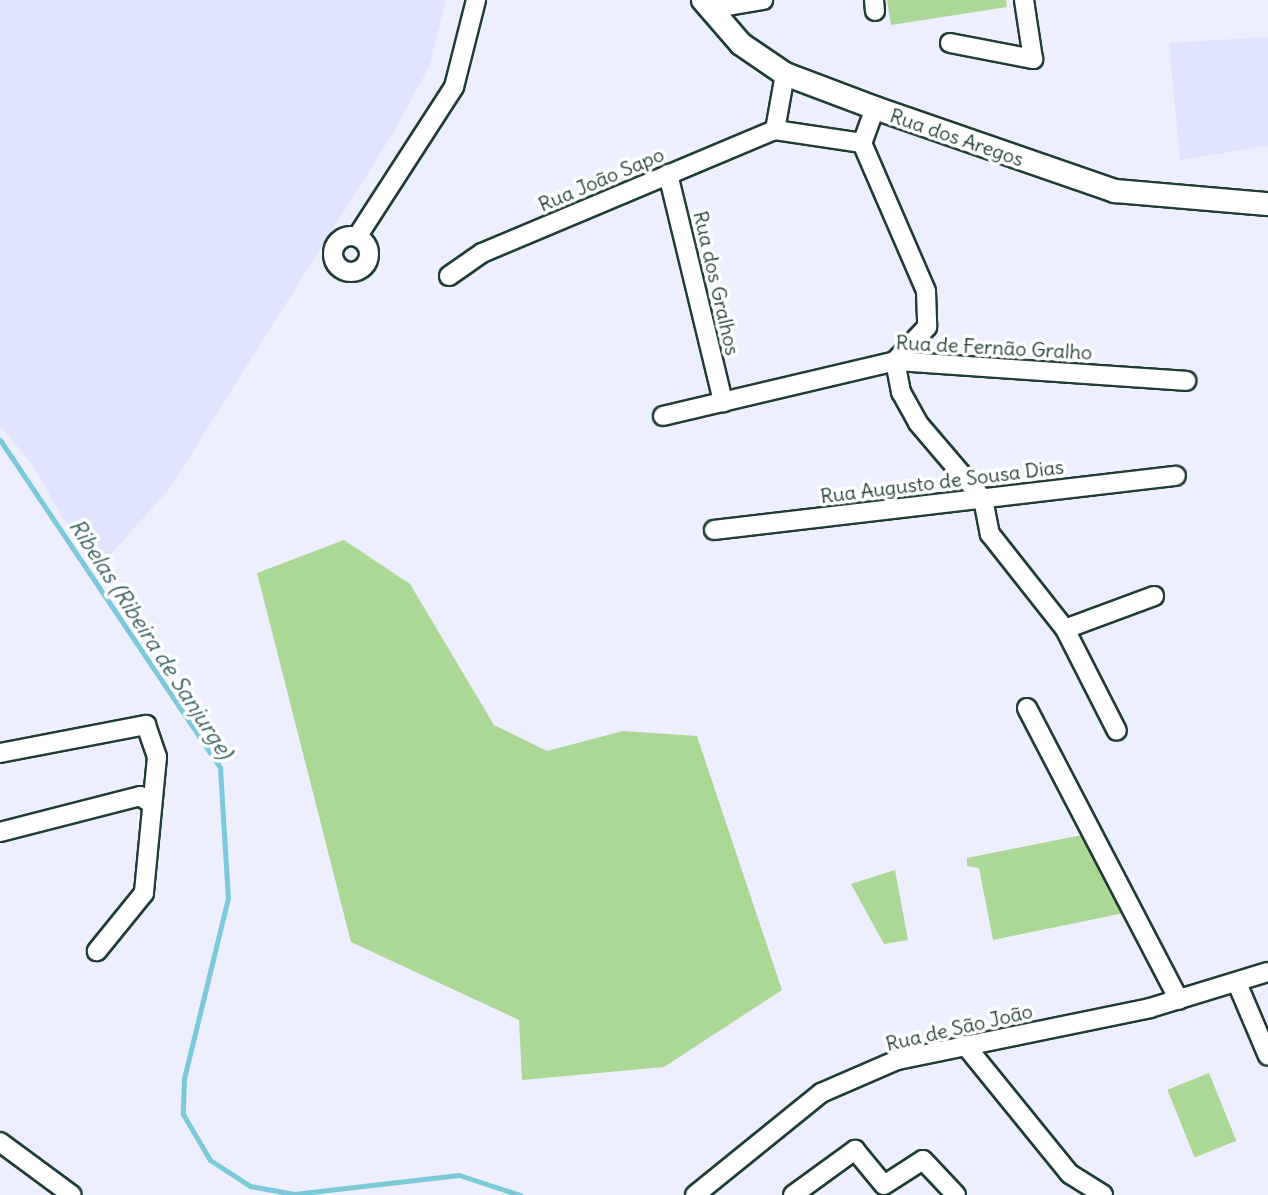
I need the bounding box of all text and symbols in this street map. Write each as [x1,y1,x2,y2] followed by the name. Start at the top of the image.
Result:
[887,103,1027,171] street label: Rua dos Aregos
[535,142,667,216] street label: Rua João Sapo
[689,208,745,358] street label: Rua dos Gralhos
[895,330,1093,364] street label: Rua de Fernão Gralho
[819,454,1065,508] street label: Rua Augusto de Sousa Dias
[63,514,239,764] water label: Ribelas (Ribeira de Sanjurge)
[883,998,1035,1056] street label: Rua de São João

